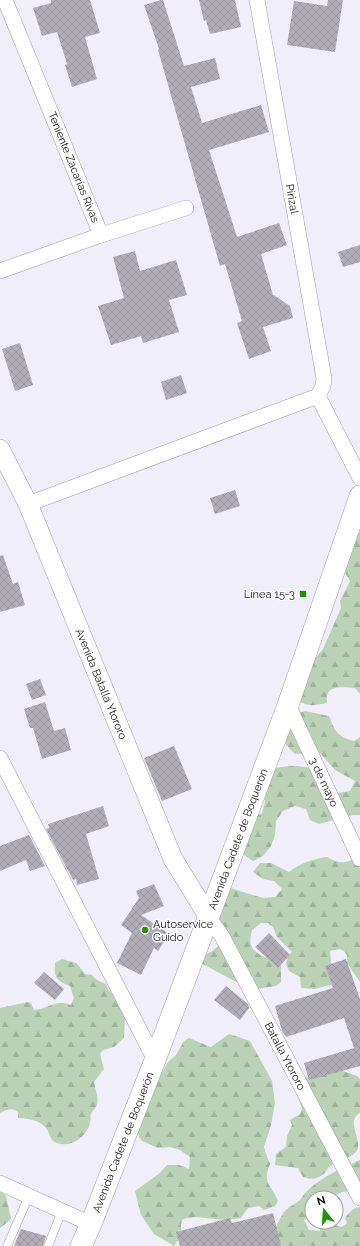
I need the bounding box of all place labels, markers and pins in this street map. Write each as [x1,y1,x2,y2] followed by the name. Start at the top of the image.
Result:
[244,588,295,601] place label: Línea 15-3
[298,589,308,599] marker: Línea 15-3
[153,918,214,944] place label: Autoservice Guido
[140,925,150,935] marker: Autoservice Guido

